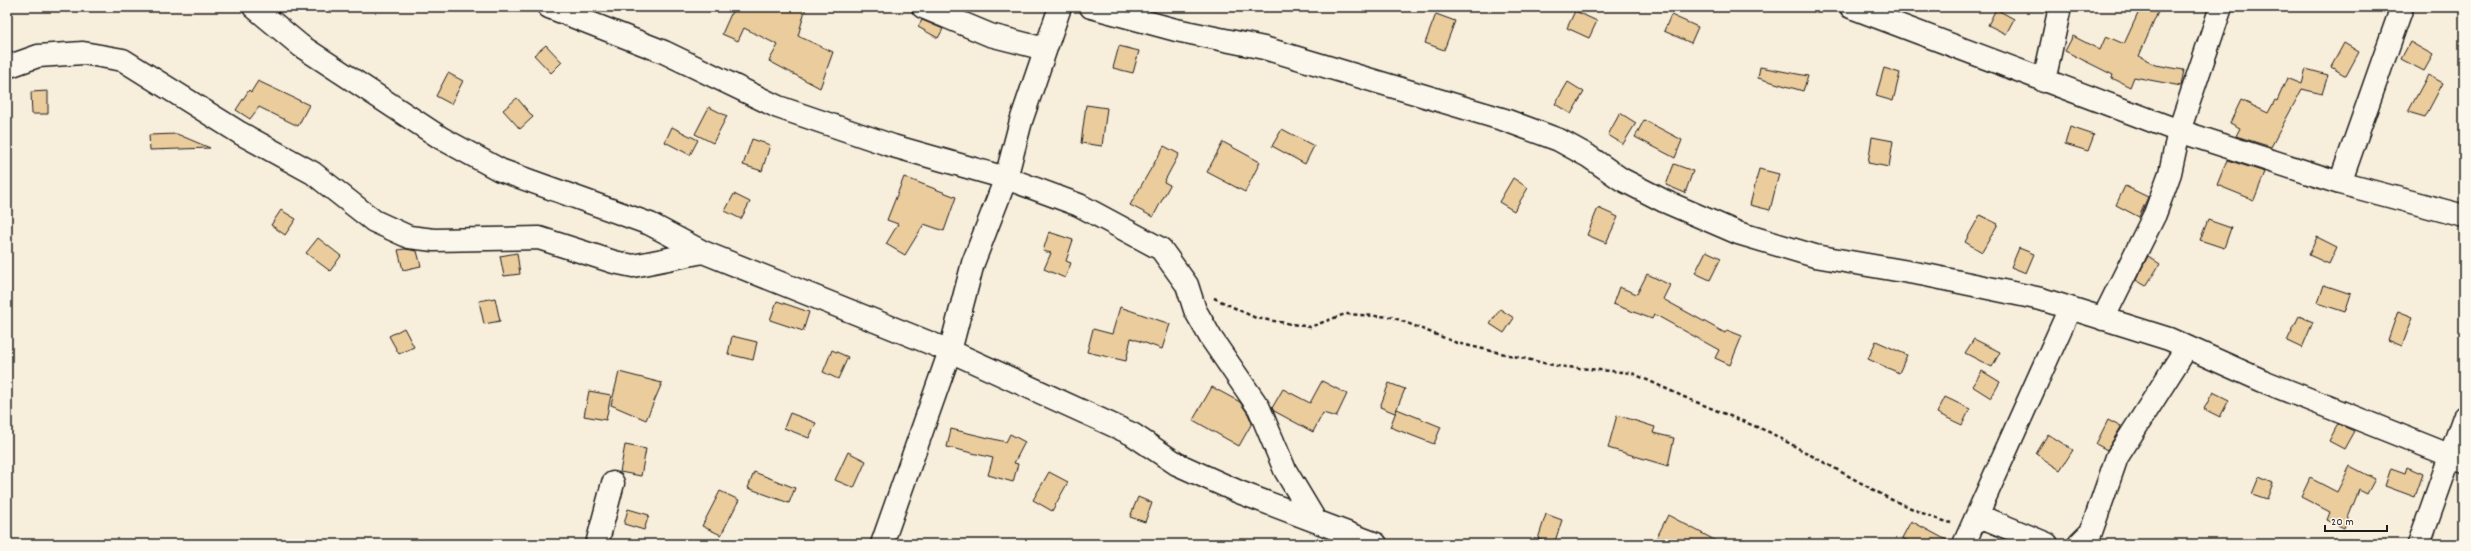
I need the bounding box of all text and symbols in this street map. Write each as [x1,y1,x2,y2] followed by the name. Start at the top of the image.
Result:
[2325,507,2387,533] scale bar
[2331,514,2354,531] text: 20 m

